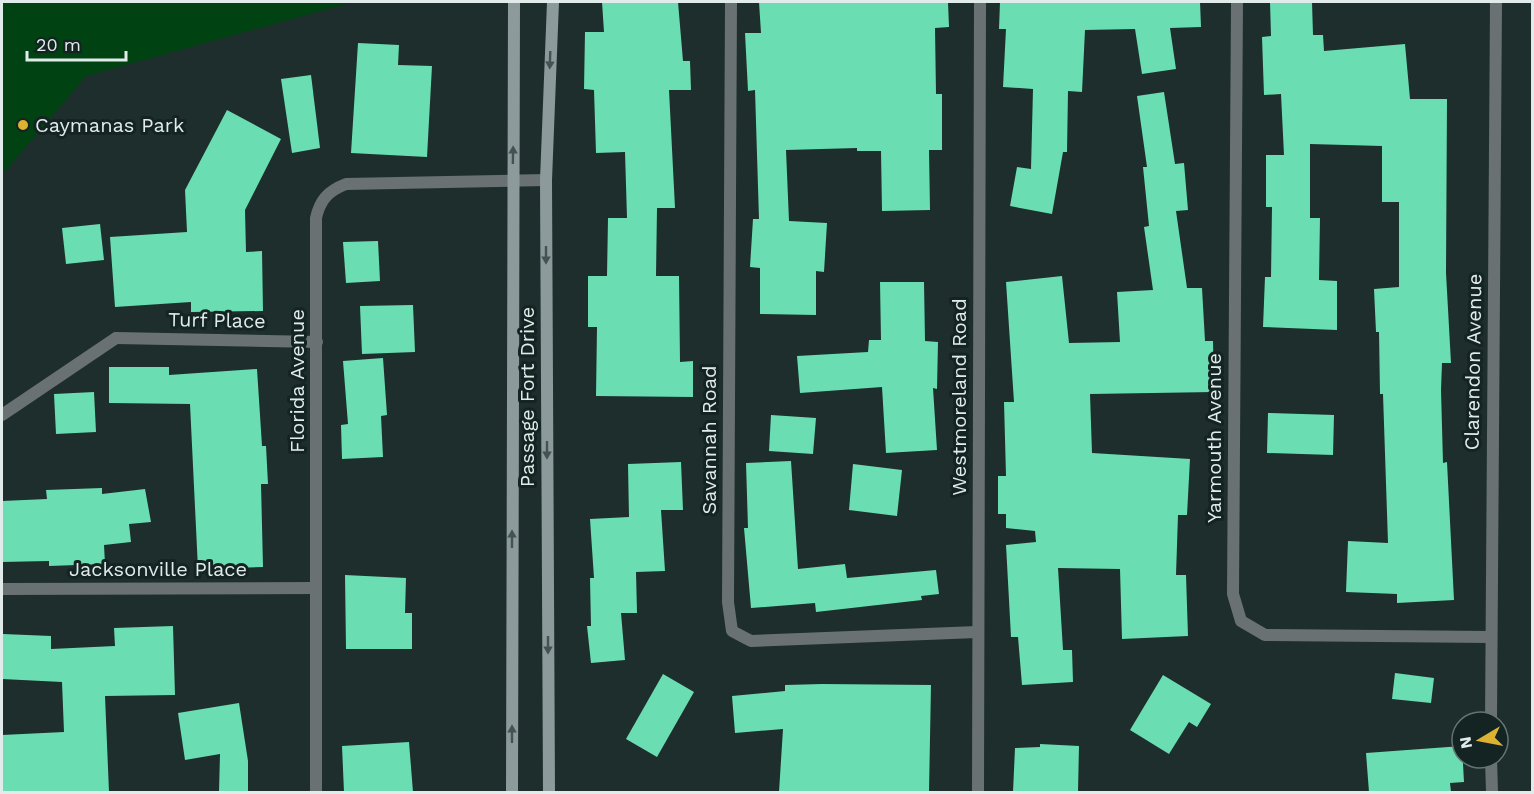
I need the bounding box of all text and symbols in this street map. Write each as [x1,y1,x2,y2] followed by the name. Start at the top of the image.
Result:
[27,24,126,62] scale bar
[36,34,81,55] text: 20 m
[546,50,555,69] one-way arrow
[35,113,184,137] place label: Caymanas Park
[16,118,30,132] marker: Caymanas Park
[508,146,518,165] one-way arrow
[541,245,551,264] one-way arrow
[1459,273,1487,451] street label: Clarendon Avenue
[947,298,971,496] street label: Westmoreland Road
[168,307,266,333] street label: Turf Place
[515,307,539,487] street label: Passage Fort Drive
[285,309,309,453] street label: Florida Avenue
[1202,353,1226,523] street label: Yarmouth Avenue
[697,365,721,515] street label: Savannah Road
[542,440,552,459] one-way arrow
[507,530,517,549] one-way arrow
[69,557,247,581] street label: Jacksonville Place
[543,635,553,654] one-way arrow
[1450,710,1510,770] north arrow
[507,725,517,744] one-way arrow
[1455,735,1476,750] text: N

